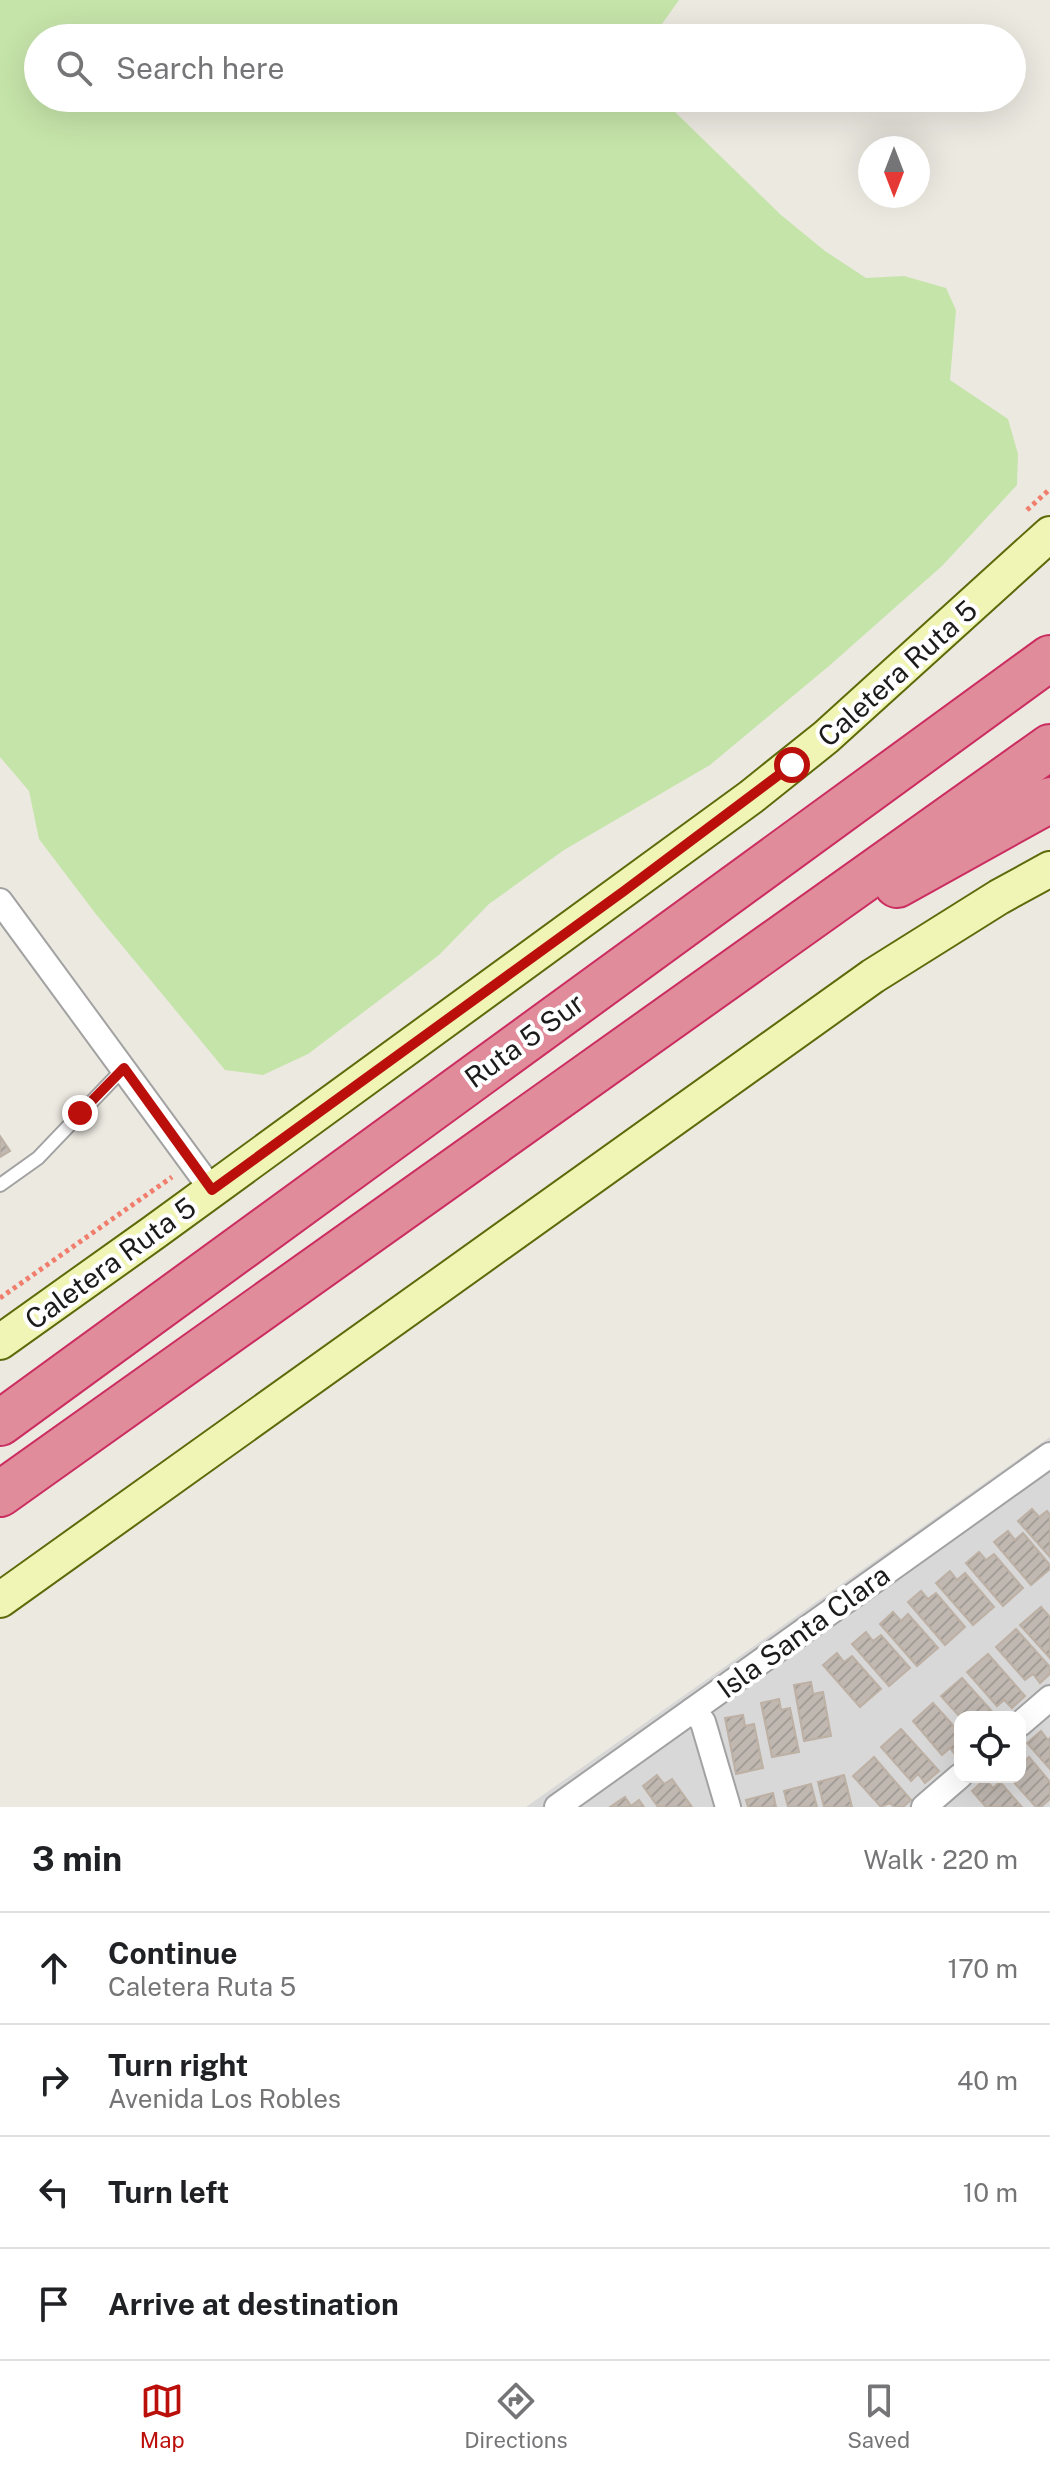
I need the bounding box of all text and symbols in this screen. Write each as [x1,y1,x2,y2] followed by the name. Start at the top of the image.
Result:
[24,24,1026,112] search box
[52,46,96,90] icon: search
[116,50,284,86] text: Search here
[858,136,930,208] north arrow
[811,593,983,753] street label: Caletera Ruta 5
[774,747,810,783] route start
[458,986,590,1094] street label: Ruta 5 Sur
[62,1095,98,1131] route end
[18,1190,202,1336] street label: Caletera Ruta 5
[711,1558,895,1704] street label: Isla Santa Clara
[954,1711,1026,1783] map controls
[954,1711,1026,1783] button: locate
[32,1839,122,1879] text: 3 min
[863,1844,1018,1875] text: Walk · 220 m
[108,1935,238,1971] text: Continue
[32,1946,76,1990] icon: ahead
[948,1953,1018,1984] text: 170 m
[108,1971,296,2002] text: Caletera Ruta 5
[108,2047,248,2083] text: Turn right
[32,2058,76,2102] icon: right
[957,2065,1018,2096] text: 40 m
[108,2083,341,2114] text: Avenida Los Robles
[32,2170,76,2214] icon: left
[108,2174,229,2210] text: Turn left
[963,2177,1018,2208] text: 10 m
[32,2282,76,2326] icon: arrive
[108,2286,399,2322] text: Arrive at destination
[140,2379,185,2453] tab: Map
[464,2379,568,2453] tab: Directions
[847,2379,910,2453] tab: Saved

